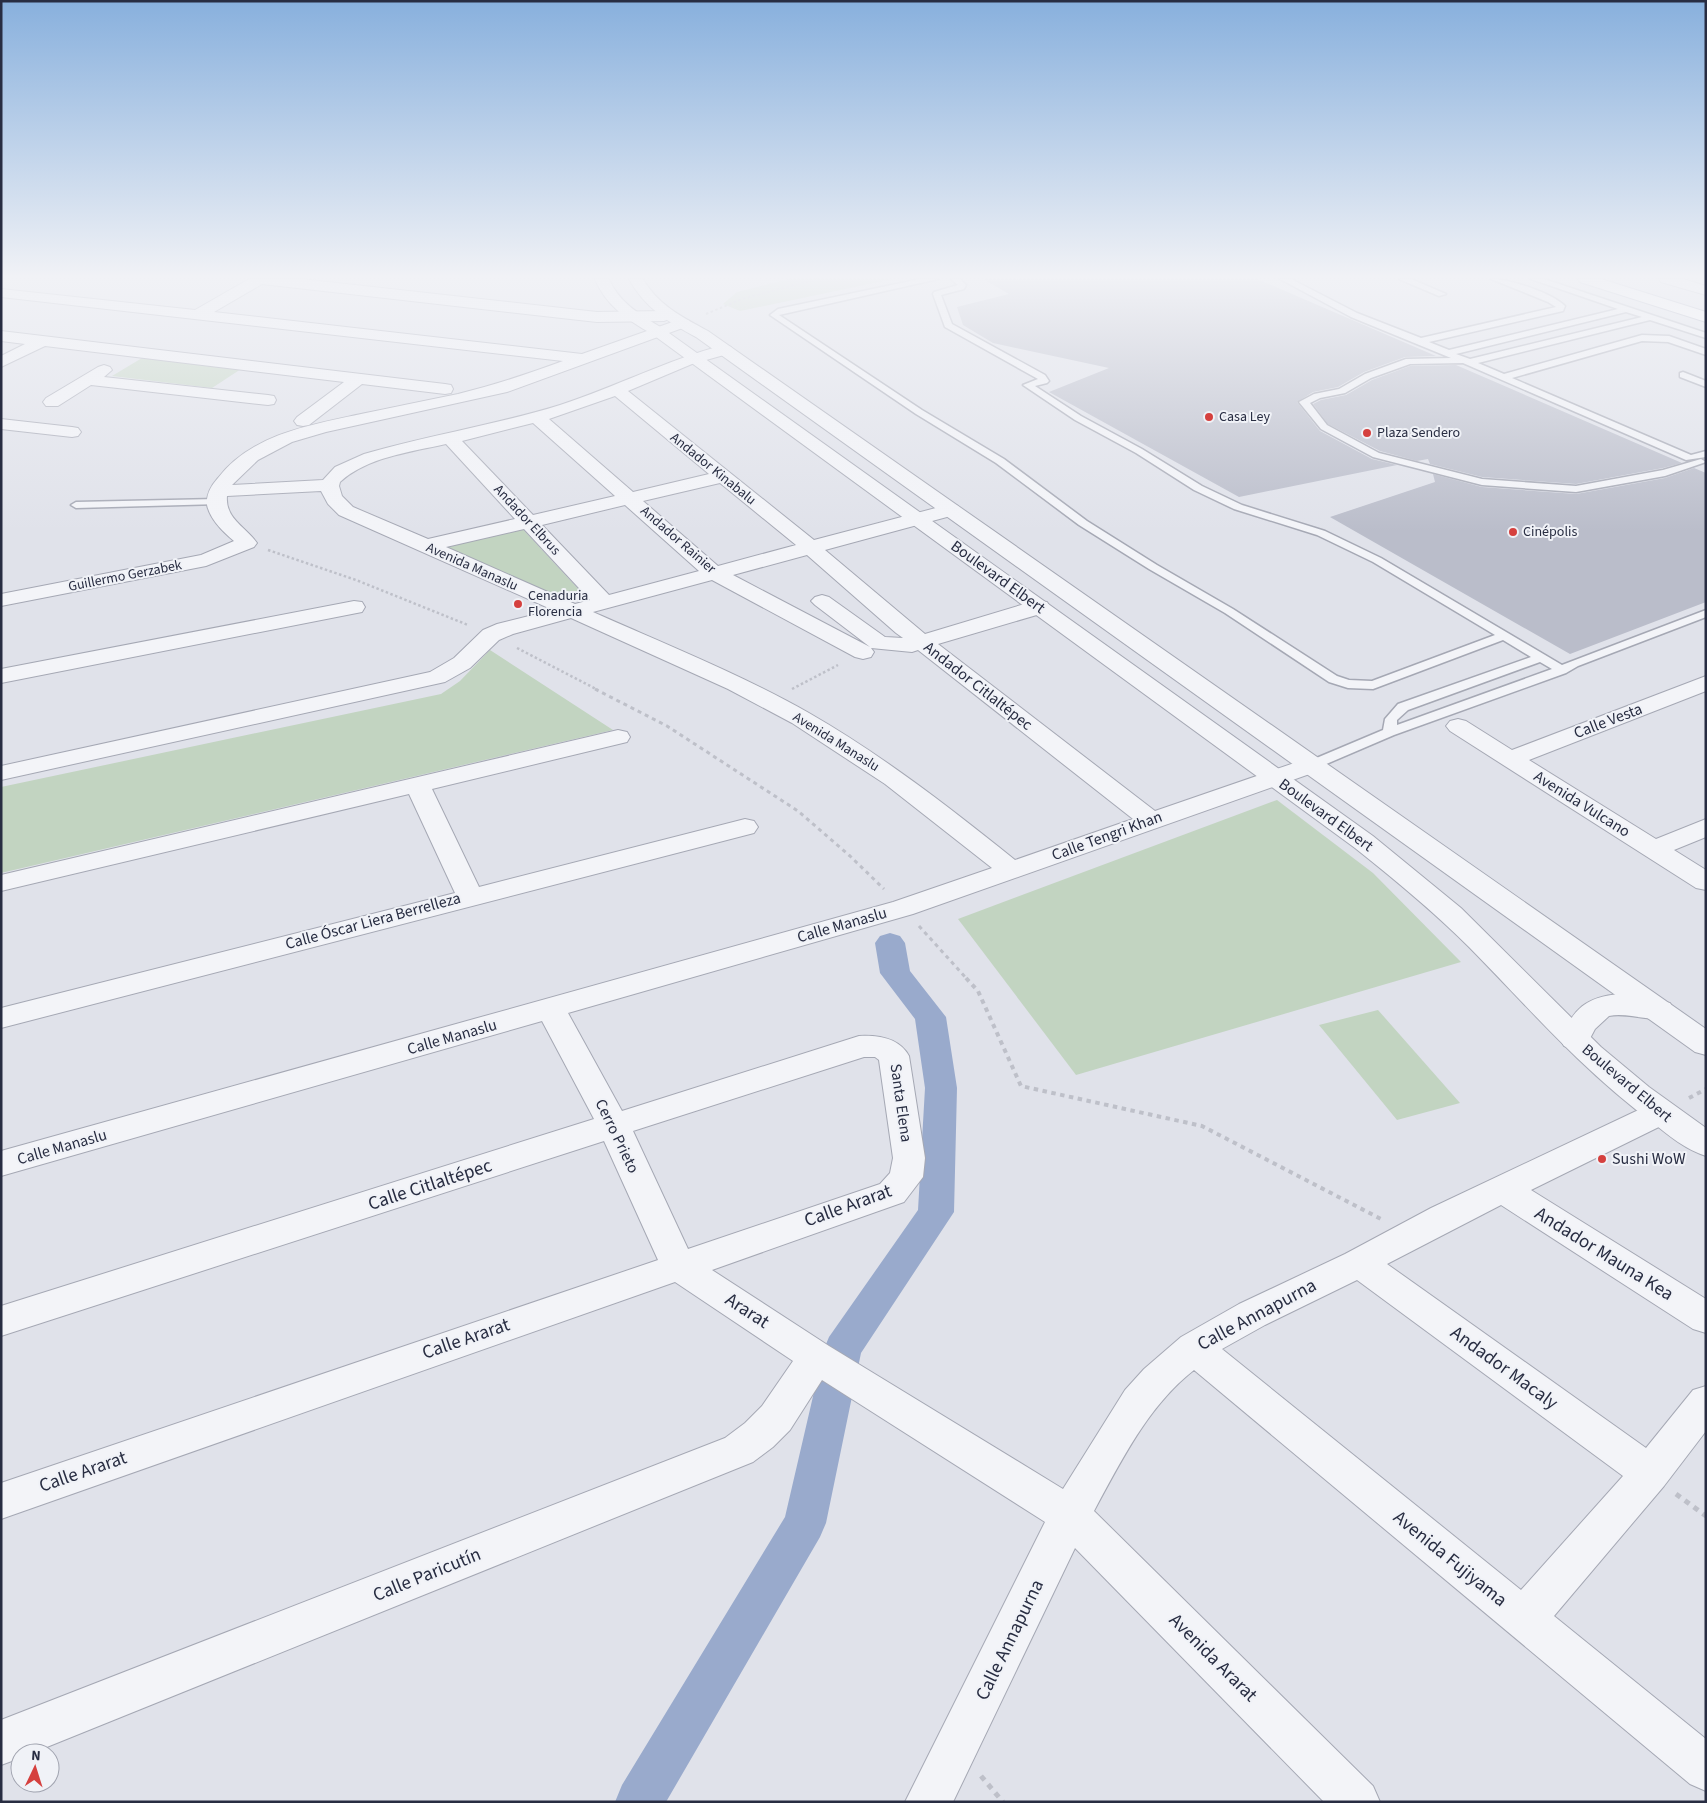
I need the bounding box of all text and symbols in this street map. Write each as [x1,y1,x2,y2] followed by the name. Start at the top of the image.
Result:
[1219,407,1270,427] place label: Casa Ley
[1203,411,1215,423] marker: Casa Ley
[1377,423,1460,443] place label: Plaza Sendero
[1361,427,1373,439] marker: Plaza Sendero
[666,428,760,510] street label: Andador Kinabalu
[489,480,565,560] street label: Andador Elbrus
[636,501,720,579] street label: Andador Rainier
[1523,522,1577,542] place label: Cinépolis
[1507,526,1519,538] marker: Cinépolis
[946,535,1050,619] street label: Boulevard Elbert
[423,538,521,596] street label: Avenida Manaslu
[66,555,184,597] street label: Guillermo Gerzabek
[528,586,588,622] place label: Cenaduria Florencia
[512,598,524,610] marker: Cenaduria Florencia
[919,637,1037,735] street label: Andador Citlaltépec
[1570,698,1646,744] street label: Calle Vesta
[789,707,883,777] street label: Avenida Manaslu
[1530,766,1634,842] street label: Avenida Vulcano
[1274,773,1378,857] street label: Boulevard Elbert
[1049,806,1165,866] street label: Calle Tengri Khan
[283,887,463,955] street label: Calle Óscar Liera Berrelleza
[795,902,889,948] street label: Calle Manaslu
[405,1014,499,1060] street label: Calle Manaslu
[1577,1039,1677,1128] street label: Boulevard Elbert
[885,1062,917,1144] street label: Santa Elena
[590,1095,644,1177] street label: Cerro Prieto
[15,1124,109,1170] street label: Calle Manaslu
[1612,1148,1686,1170] place label: Sushi WoW
[365,1152,496,1218] street label: Calle Citlaltépec
[1596,1153,1608,1165] marker: Sushi WoW
[801,1178,896,1234] street label: Calle Ararat
[1529,1200,1679,1308] street label: Andador Mauna Kea
[1193,1272,1321,1358] street label: Calle Annapurna
[720,1287,775,1336] street label: Ararat
[418,1311,514,1367] street label: Calle Ararat
[1445,1320,1563,1416] street label: Andador Macaly
[35,1444,131,1500] street label: Calle Ararat
[1387,1505,1513,1613] street label: Avenida Fujiyama
[369,1541,485,1609] street label: Calle Paricutín
[969,1575,1051,1705] street label: Calle Annapurna
[1163,1608,1264,1709] street label: Avenida Ararat
[10,1743,60,1793] north arrow
[30,1746,41,1766] text: N

